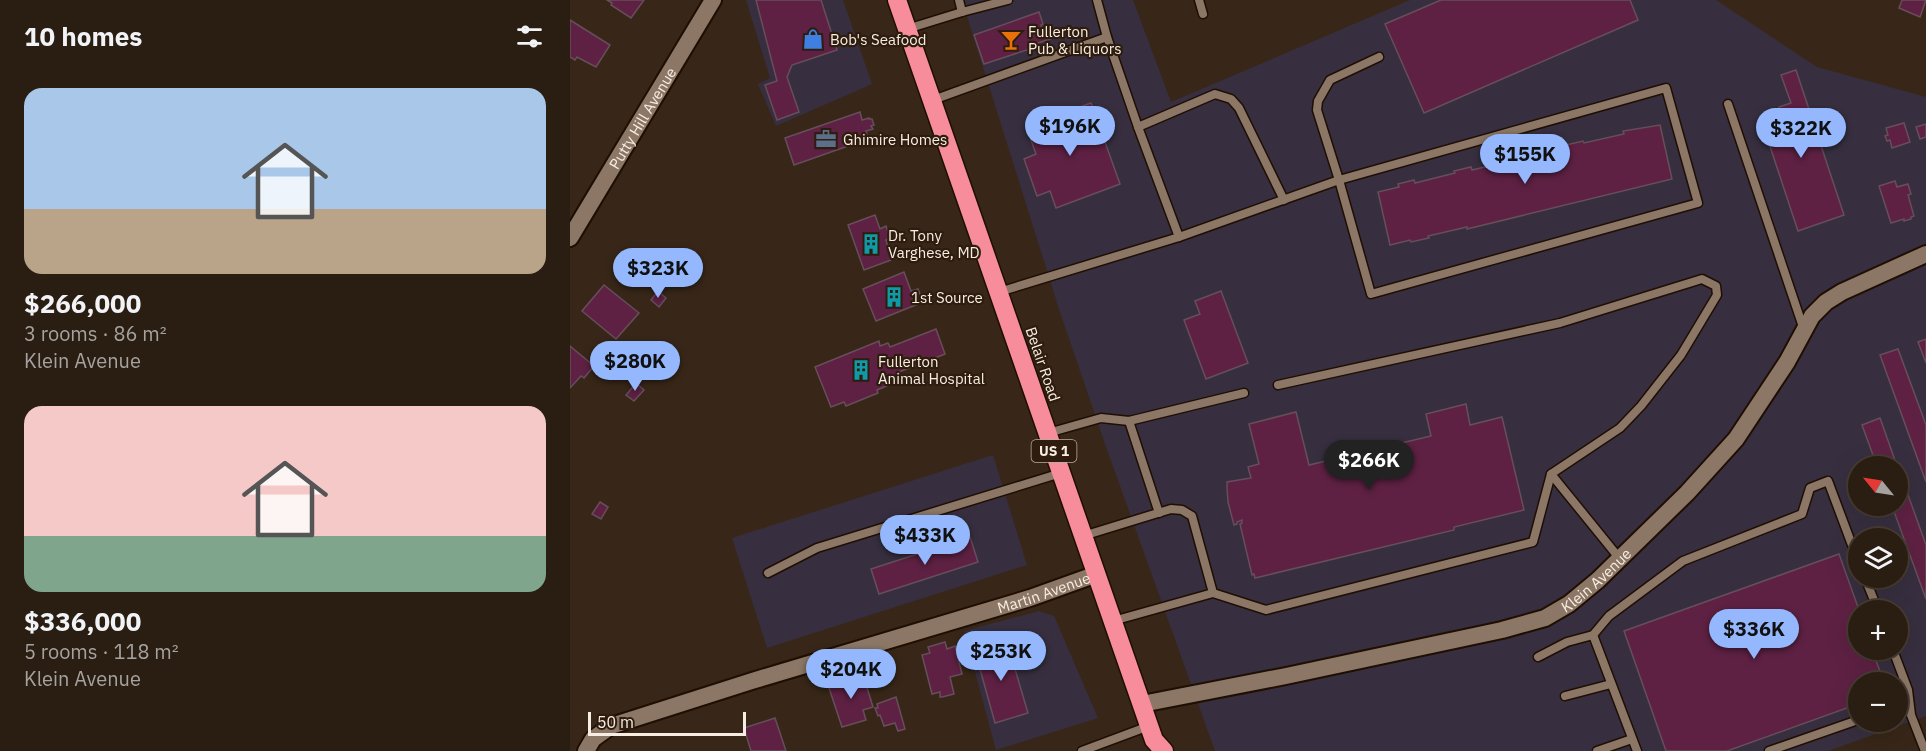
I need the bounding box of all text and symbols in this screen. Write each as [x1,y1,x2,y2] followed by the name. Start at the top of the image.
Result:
[24,19,142,53] text: 10 homes
[513,20,546,53] icon: filters
[1028,22,1122,58] place label: Fullerton Pub & Liquors
[801,27,825,51] shop icon: Bob's Seafood
[999,28,1023,52] bar icon: Fullerton Pub & Liquors
[830,30,926,49] place label: Bob's Seafood
[604,64,680,172] street label: Putty Hill Avenue
[1028,106,1112,157] pin: $196K
[1759,108,1843,159] pin: $322K
[1039,112,1101,139] text: $196K
[1770,114,1832,141] text: $322K
[231,127,339,235] icon: home
[814,127,838,151] office icon: Ghimire Homes
[843,130,947,149] place label: Ghimire Homes
[1483,134,1567,185] pin: $155K
[1494,140,1556,167] text: $155K
[888,226,980,262] place label: Dr. Tony Varghese, MD
[859,232,883,256] building icon: Dr. Tony Varghese, MD
[616,248,700,299] pin: $323K
[627,254,689,281] text: $323K
[882,285,906,309] building icon: 1st Source
[24,286,141,320] text: $266,000
[911,288,983,307] place label: 1st Source
[24,320,167,347] text: 3 rooms · 86 m²
[1021,324,1065,404] street label: Belair Road
[593,341,677,392] pin: $280K
[24,347,141,374] text: Klein Avenue
[604,347,666,374] text: $280K
[878,352,985,388] place label: Fullerton Animal Hospital
[849,358,873,382] building icon: Fullerton Animal Hospital
[1032,440,1076,462] road number: US 1
[1327,440,1411,491] pin: $266K
[231,445,339,553] icon: home
[1338,446,1400,473] text: $266K
[1848,456,1908,516] north arrow
[1848,456,1908,732] map controls
[883,515,967,566] pin: $433K
[894,521,956,548] text: $433K
[1848,528,1908,588] button: layers
[1557,544,1635,616] street label: Klein Avenue
[995,568,1093,617] street label: Martin Avenue
[1848,600,1908,660] button: +
[24,604,141,638] text: $336,000
[1712,609,1796,660] pin: $336K
[1723,615,1785,642] text: $336K
[959,631,1043,682] pin: $253K
[970,637,1032,664] text: $253K
[24,638,179,665] text: 5 rooms · 118 m²
[809,649,893,700] pin: $204K
[820,655,882,682] text: $204K
[24,665,141,692] text: Klein Avenue
[1848,672,1908,732] button: −
[588,709,746,736] scale bar
[597,712,634,732] text: 50 m

